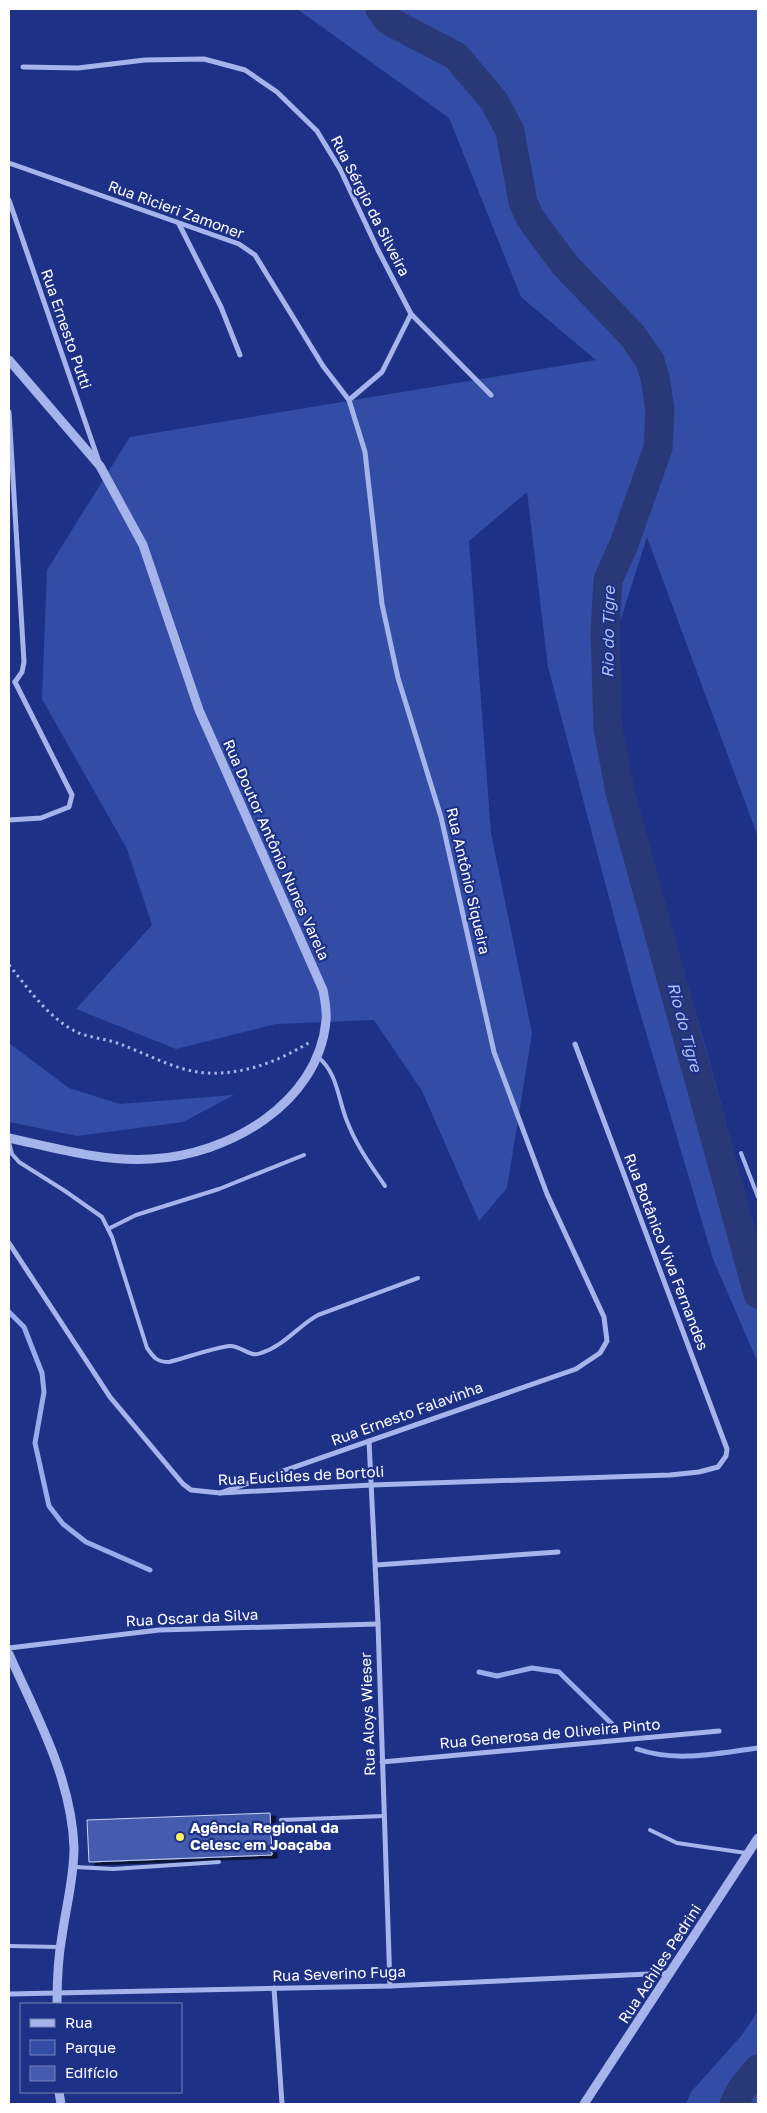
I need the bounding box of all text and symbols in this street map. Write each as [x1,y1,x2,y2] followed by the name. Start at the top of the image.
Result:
[328,132,414,279] street label: Rua Sérgio da Silveira
[106,176,247,242] street label: Rua Ricieri Zamoner
[38,266,96,391] street label: Rua Ernesto Putti
[597,584,619,678] water label: Rio do Tigre
[220,736,334,963] street label: Rua Doutor Antônio Nunes Varela
[443,806,495,956] street label: Rua Antônio Siqueira
[663,980,707,1075] water label: Rio do Tigre
[621,1151,713,1353] street label: Rua Botânico Viva Fernandes
[328,1377,485,1449] street label: Rua Ernesto Falavinha
[217,1462,385,1488] street label: Rua Euclides de Bortoli
[125,1605,259,1629] street label: Rua Oscar da Silva
[356,1652,378,1776] street label: Rua Aloys Wieser
[439,1714,661,1752] street label: Rua Generosa de Oliveira Pinto
[190,1818,339,1853] place label: Agência Regional da Celesc em Joaçaba
[174,1831,186,1843] marker: Agência Regional da Celesc em Joaçaba
[614,1901,704,2026] street label: Rua Achiles Pedrini
[272,1962,406,1984] street label: Rua Severino Fuga
[20,2003,182,2093] legend
[65,2013,92,2031] text: Rua
[65,2038,116,2056] text: Parque
[65,2063,118,2081] text: Edifício

